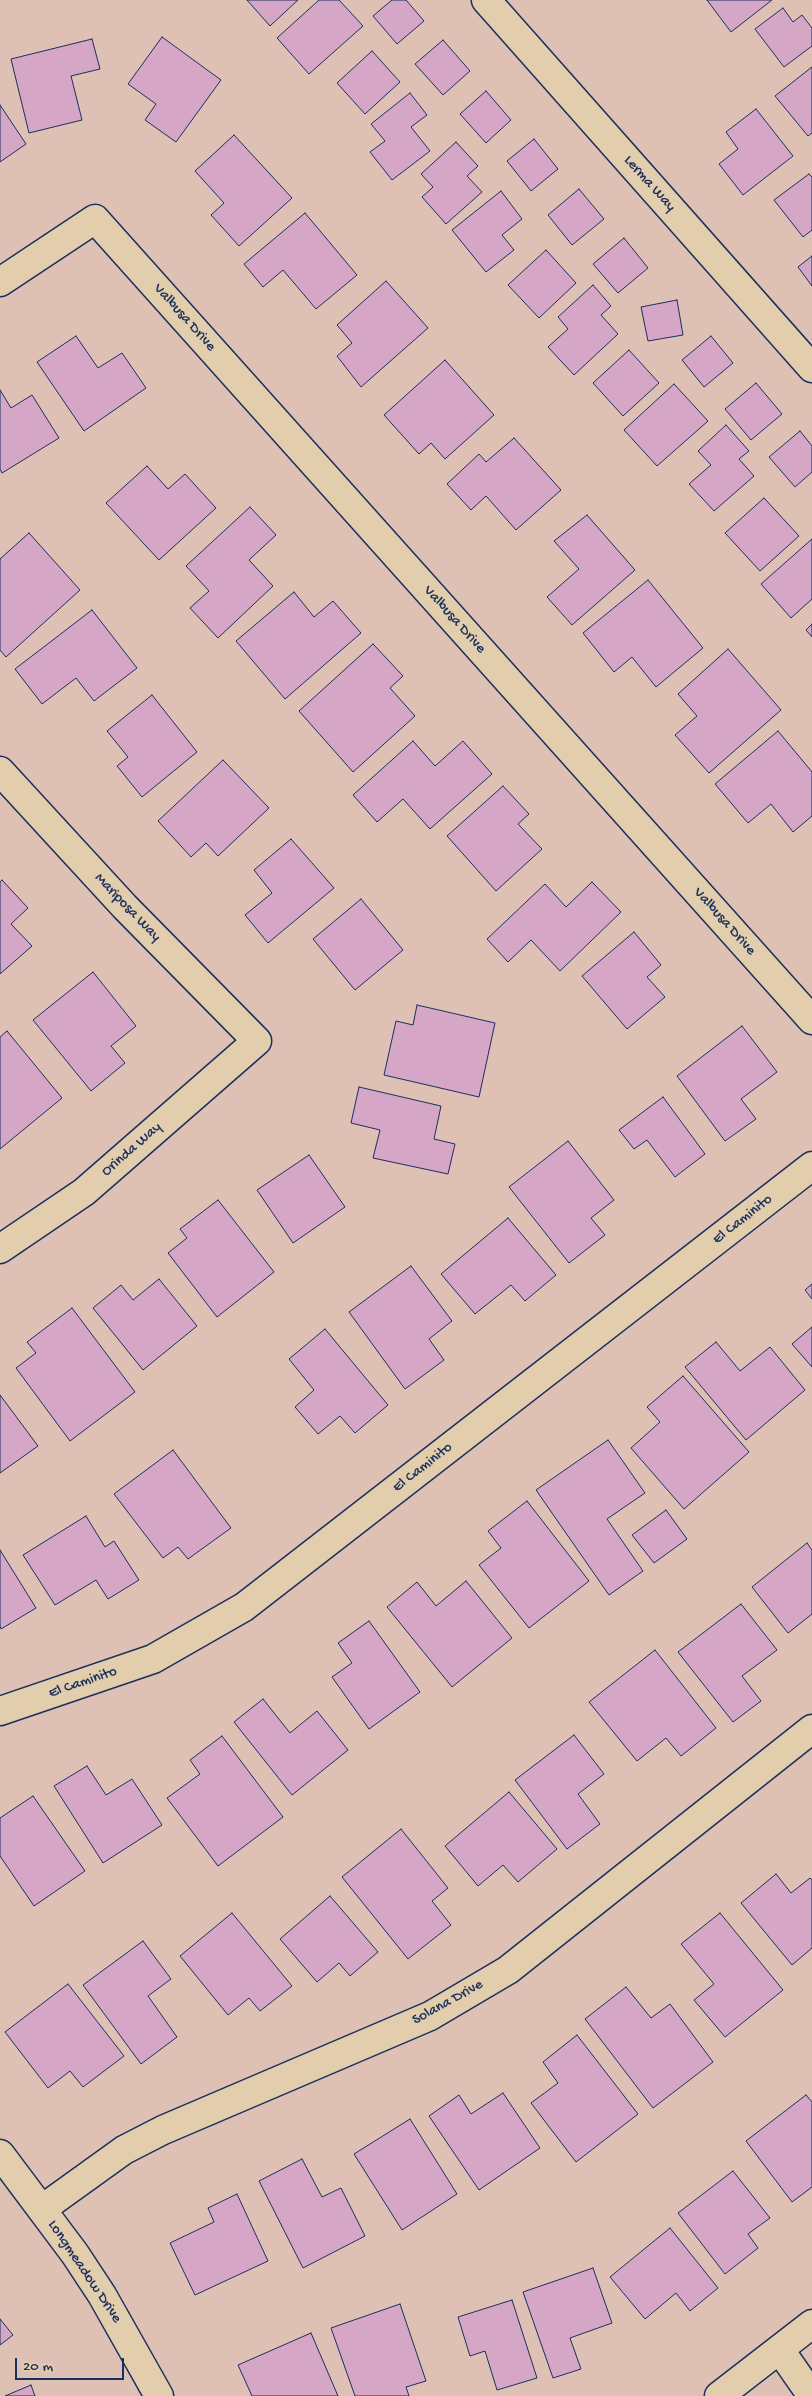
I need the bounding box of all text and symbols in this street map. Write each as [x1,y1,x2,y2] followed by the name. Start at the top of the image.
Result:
[619,152,679,216] street label: Lerma Way
[149,280,219,356] street label: Valbusa Drive
[419,582,489,658] street label: Valbusa Drive
[90,870,164,946] street label: Mariposa Way
[689,884,759,960] street label: Valbusa Drive
[98,1119,166,1181] street label: Orinda Way
[710,1191,776,1249] street label: El Caminito
[390,1439,456,1497] street label: El Caminito
[47,1663,119,1703] street label: El Caminito
[409,1976,487,2030] street label: Solana Drive
[43,2217,125,2327] street label: Longmeadow Drive
[18,2348,126,2380] scale bar
[23,2358,53,2376] text: 20 m

